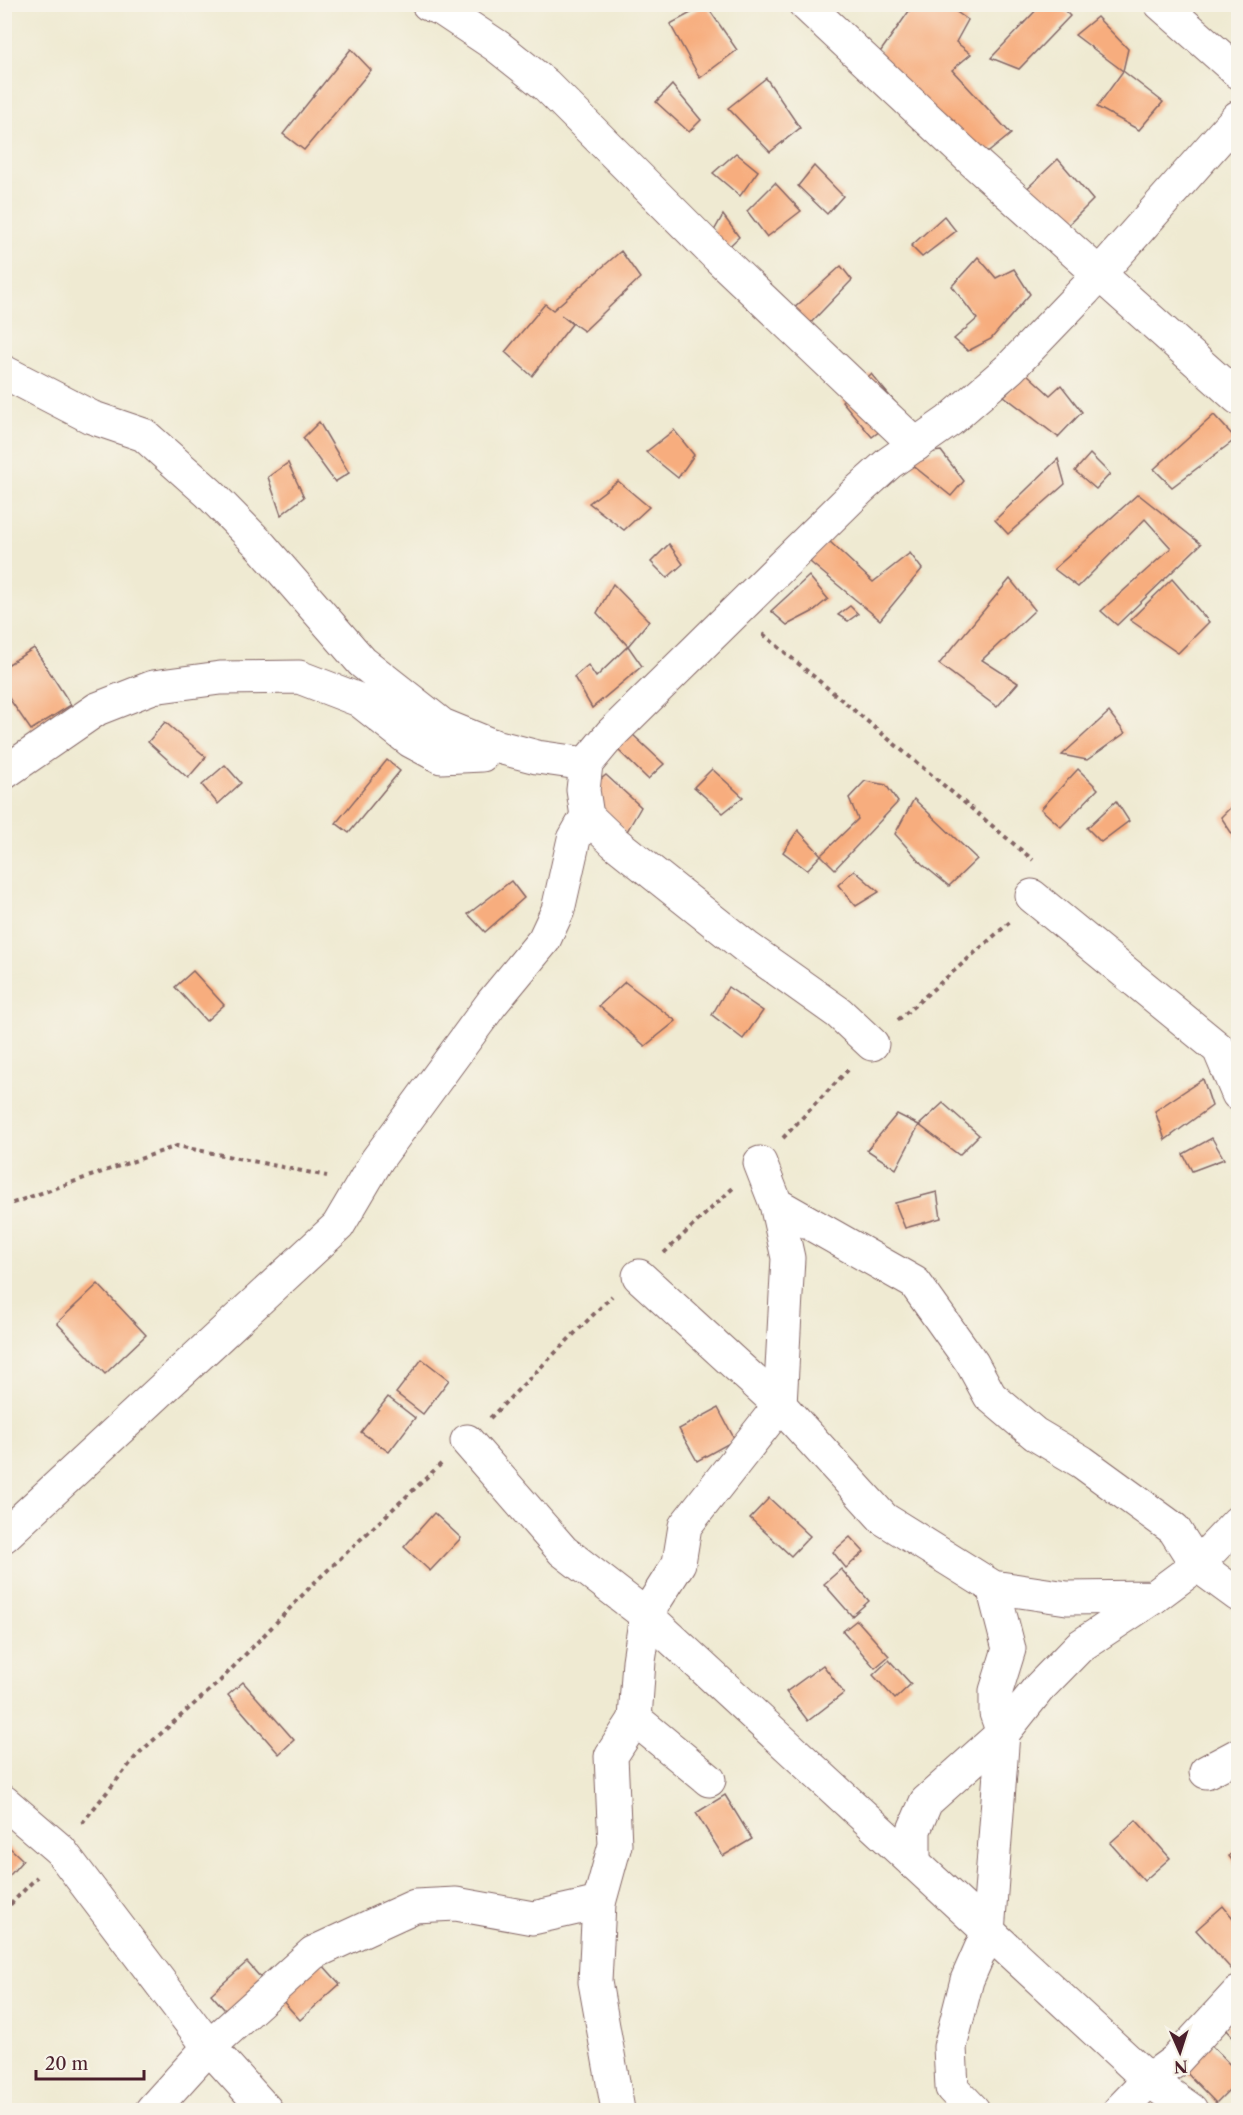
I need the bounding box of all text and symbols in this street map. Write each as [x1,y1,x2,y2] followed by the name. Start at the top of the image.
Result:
[1150,2022,1210,2082] north arrow
[36,2043,144,2081] scale bar
[45,2053,89,2075] text: 20 m
[1173,2057,1188,2077] text: N

